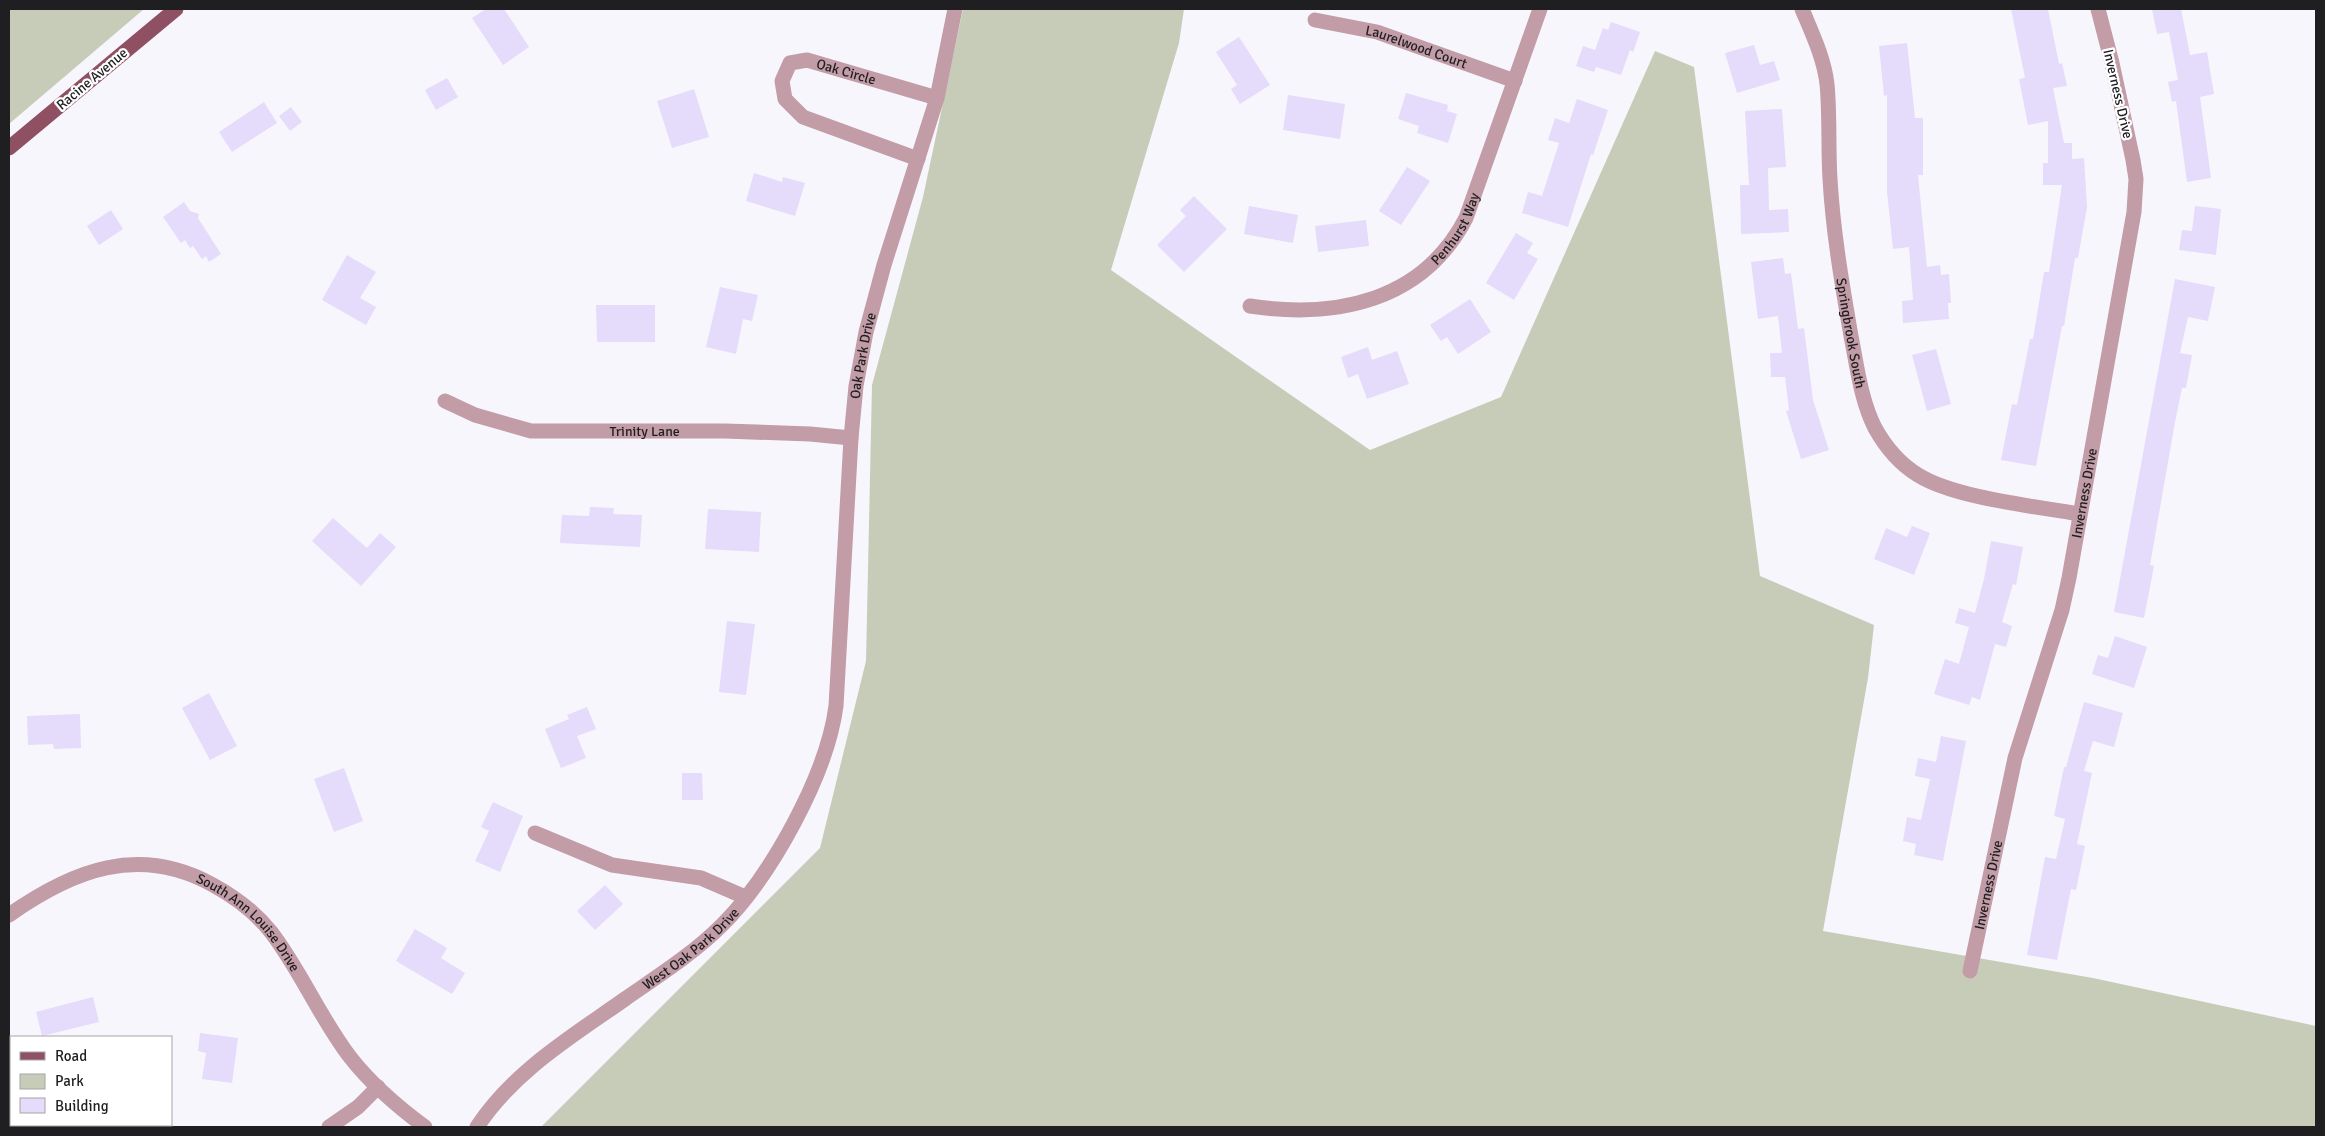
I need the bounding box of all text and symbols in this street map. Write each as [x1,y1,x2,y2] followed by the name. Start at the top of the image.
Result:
[1364,21,1470,72] street label: Laurelwood Court
[53,44,131,114] street label: Racine Avenue
[2099,48,2137,140] street label: Inverness Drive
[815,55,878,88] street label: Oak Circle
[1427,190,1483,268] street label: Penhurst Way
[1833,277,1869,390] street label: Springbrook South
[846,311,879,400] street label: Oak Park Drive
[609,423,680,440] street label: Trinity Lane
[2068,447,2100,539] street label: Inverness Drive
[1970,838,2006,931] street label: Inverness Drive
[194,869,304,975] street label: South Ann Louise Drive
[639,904,743,993] street label: West Oak Park Drive
[10,1036,172,1126] legend
[55,1047,87,1065] text: Road
[55,1072,84,1090] text: Park
[55,1097,109,1115] text: Building

